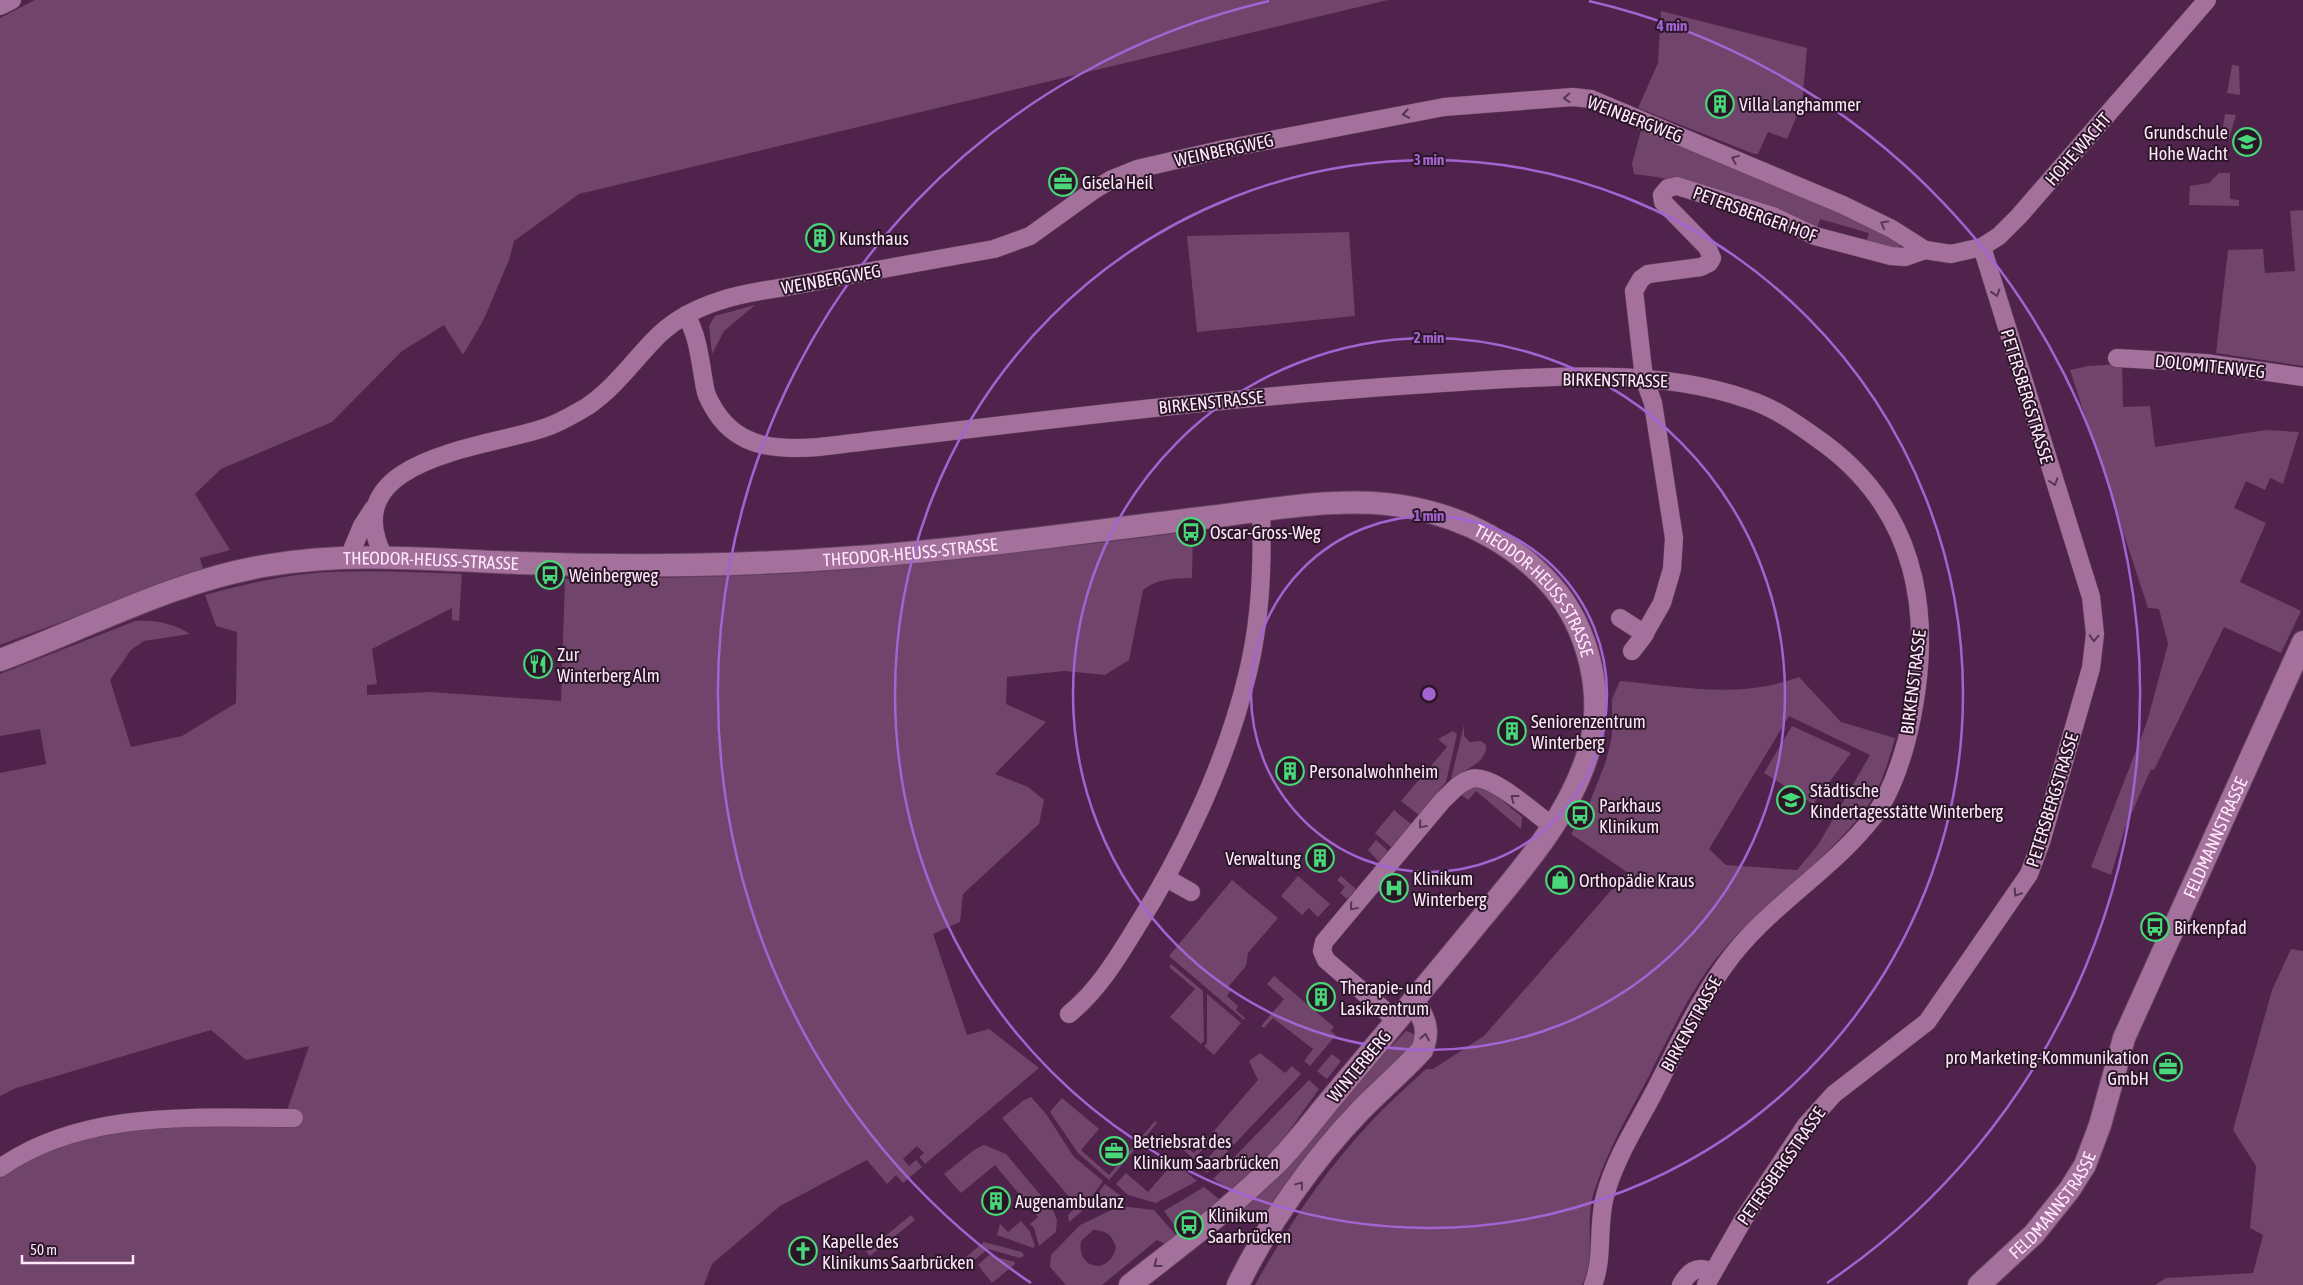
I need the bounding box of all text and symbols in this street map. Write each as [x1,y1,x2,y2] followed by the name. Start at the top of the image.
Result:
[1656,17,1687,34] text: 4 min
[1705,89,1735,119] building icon: Villa Langhammer
[1584,91,1686,147] street label: WEINBERGWEG
[1563,92,1571,103] one-way arrow
[1739,94,1861,115] place label: Villa Langhammer
[2041,108,2115,190] street label: HOHE WACHT
[1401,109,1410,119] one-way arrow
[2144,122,2228,164] place label: Grundschule Hohe Wacht
[2232,127,2262,157] school or university icon: Grundschule Hohe Wacht
[1173,129,1275,171] street label: WEINBERGWEG
[1414,151,1444,168] text: 3 min
[1731,155,1740,165] one-way arrow
[1048,167,1078,197] office icon: Gisela Heil
[1082,172,1154,193] place label: Gisela Heil
[1690,182,1821,246] street label: PETERSBERGER HOF
[1880,221,1889,231] one-way arrow
[805,223,835,253] building icon: Kunsthaus
[839,228,909,249] place label: Kunsthaus
[780,260,882,298] street label: WEINBERGWEG
[1990,289,2000,297] one-way arrow
[1997,326,2057,466] street label: PETERSBERGSTRASSE
[1414,329,1444,346] text: 2 min
[2154,350,2266,382] street label: DOLOMITENWEG
[1562,369,1668,391] street label: BIRKENSTRASSE
[1158,386,1265,418] street label: BIRKENSTRASSE
[2049,477,2059,486] one-way arrow
[1414,507,1444,524] text: 1 min
[1176,517,1206,547] bus stop icon: Oscar-Gross-Weg
[1471,519,1599,659] street label: THEODOR-HEUSS-STRASSE
[1210,522,1321,543] place label: Oscar-Gross-Weg
[822,533,999,570] street label: THEODOR-HEUSS-STRASSE
[343,547,519,573] street label: THEODOR-HEUSS-STRASSE
[535,560,565,590] bus stop icon: Weinbergweg
[569,565,659,586] place label: Weinbergweg
[1896,628,1930,736] street label: BIRKENSTRASSE
[2089,635,2100,643] one-way arrow
[557,644,660,686] place label: Zur Winterberg Alm
[523,649,553,679] restaurant icon: Zur Winterberg Alm
[1420,685,1438,703] centre of rings
[1531,711,1646,753] place label: Seniorenzentrum Winterberg
[1497,716,1527,746] building icon: Seniorenzentrum Winterberg
[2022,730,2082,870] street label: PETERSBERGSTRASSE
[1275,756,1305,786] building icon: Personalwohnheim
[1309,761,1438,782] place label: Personalwohnheim
[2178,773,2251,901] street label: FELDMANNSTRASSE
[1810,780,2004,822] place label: Städtische Kindertagesstätte Winterberg
[1776,785,1806,815] school or university icon: Städtische Kindertagesstätte Winterberg
[1511,795,1520,804] one-way arrow
[1599,795,1661,837] place label: Parkhaus Klinikum
[1565,800,1595,830] bus stop icon: Parkhaus Klinikum
[1419,819,1427,828] one-way arrow
[1305,843,1335,873] building icon: Verwaltung
[1225,848,1301,869] place label: Verwaltung
[1545,865,1575,895] shop icon: Orthopädie Kraus
[1413,868,1487,910] place label: Klinikum Winterberg
[1579,870,1694,891] place label: Orthopädie Kraus
[1379,873,1409,903] hospital icon: Klinikum Winterberg
[2013,887,2023,896] one-way arrow
[1350,901,1359,910] one-way arrow
[2140,912,2170,942] bus stop icon: Birkenpfad
[2174,917,2247,938] place label: Birkenpfad
[1656,973,1726,1075] street label: BIRKENSTRASSE
[1340,977,1432,1019] place label: Therapie- und Lasikzentrum
[1306,982,1336,1012] building icon: Therapie- und Lasikzentrum
[1323,1026,1395,1106] street label: WINTERBERG
[1420,1033,1430,1041] one-way arrow
[1945,1047,2149,1089] place label: pro Marketing-Kommunikation GmbH
[2153,1052,2183,1082] office icon: pro Marketing-Kommunikation GmbH
[1732,1103,1830,1229] street label: PETERSBERGSTRASSE
[1133,1131,1279,1173] place label: Betriebsrat des Klinikum Saarbrücken
[1099,1136,1129,1166] office icon: Betriebsrat des Klinikum Saarbrücken
[2004,1149,2100,1263] street label: FELDMANNSTRASSE
[1295,1182,1303,1191] one-way arrow
[981,1186,1011,1216] building icon: Augenambulanz
[1015,1191,1124,1212] place label: Augenambulanz
[1208,1205,1291,1247] place label: Klinikum Saarbrücken
[1174,1210,1204,1240] bus stop icon: Klinikum Saarbrücken
[822,1231,974,1273] place label: Kapelle des Klinikums Saarbrücken
[22,1232,134,1264] scale bar
[788,1236,818,1266] church icon: Kapelle des Klinikums Saarbrücken
[30,1241,57,1258] text: 50 m
[1154,1258,1163,1266] one-way arrow

